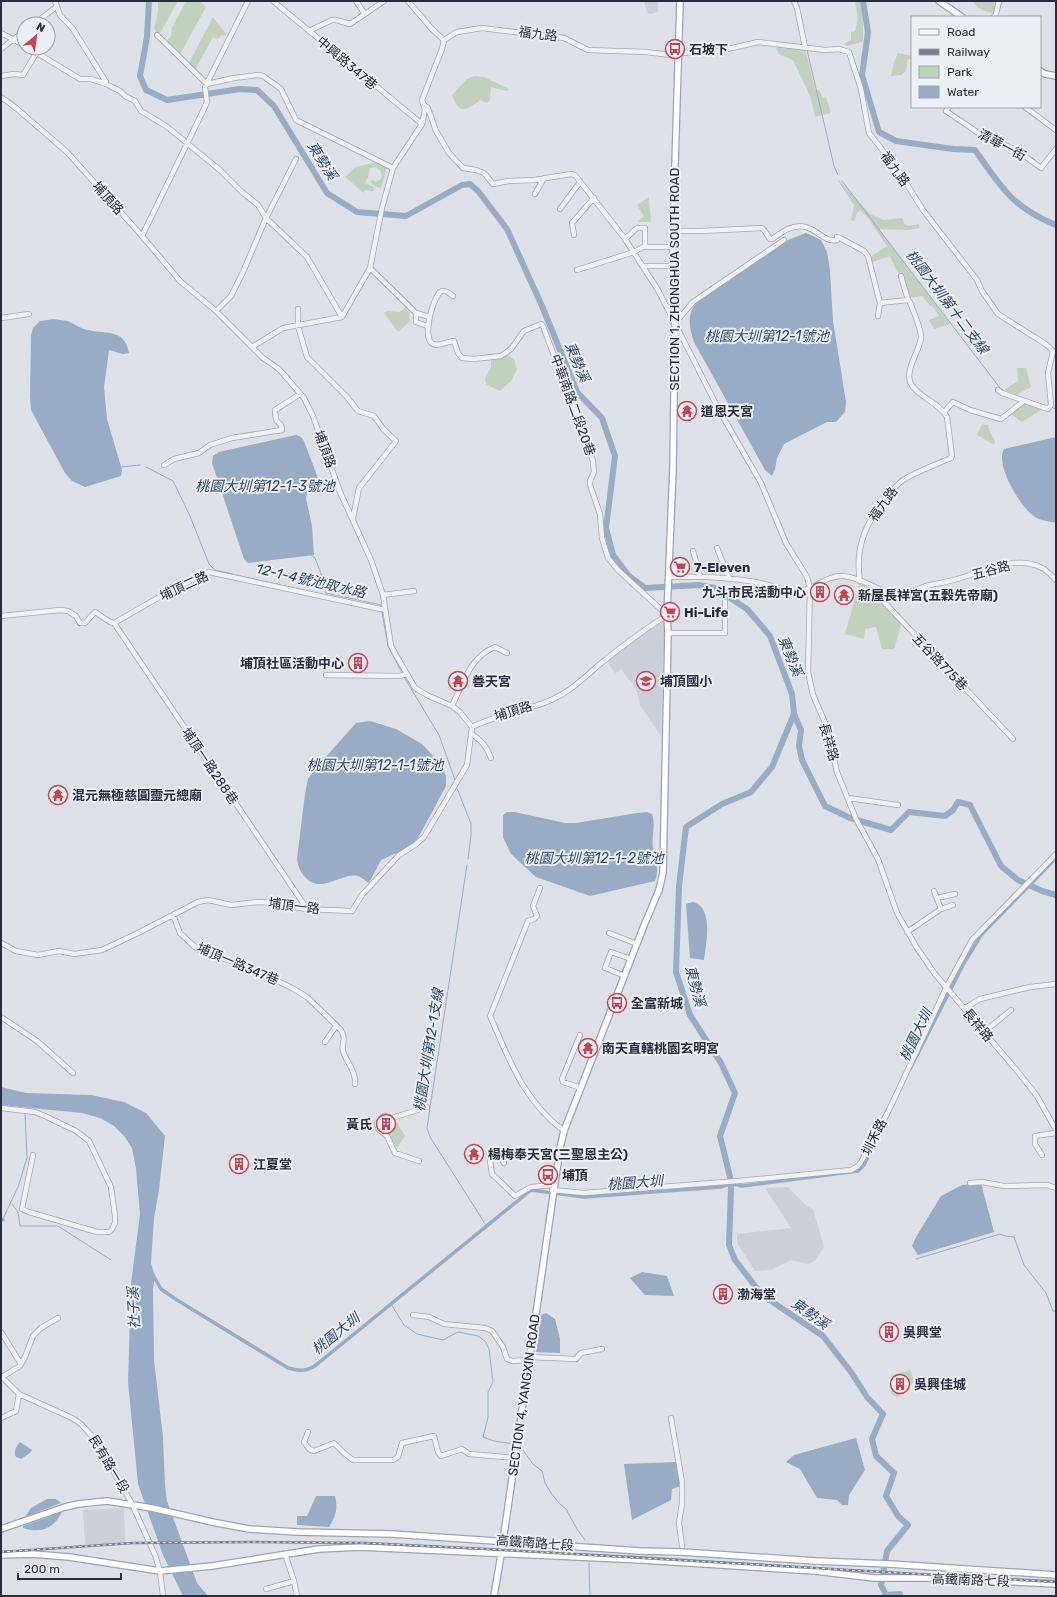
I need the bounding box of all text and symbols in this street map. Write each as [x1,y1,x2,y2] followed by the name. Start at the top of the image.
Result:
[16,16,56,56] north arrow
[911,16,1041,108] legend
[34,20,47,35] text: N
[518,24,558,44] street label: 福九路
[947,25,975,39] text: Road
[314,33,380,93] street label: 中興路347巷
[664,38,686,60] bus stop icon: 石坡下
[689,42,728,57] place label: 石坡下
[947,45,990,59] text: Railway
[947,65,973,79] text: Park
[947,85,979,99] text: Water
[976,126,1028,164] street label: 清華一街
[304,139,341,185] water label: 東勢溪
[877,149,913,189] street label: 福九路
[667,167,682,390] street label: SECTION 1, ZHONGHUA SOUTH ROAD
[89,178,127,218] street label: 埔頂路
[902,247,993,359] water label: 桃園大圳第十二支線
[705,328,831,345] water label: 桃園大圳第12-1號池
[561,339,594,386] water label: 東勢溪
[548,352,598,458] street label: 中華南路二段20巷
[676,400,698,422] temple icon: 道恩天宮
[701,404,753,419] place label: 道恩天宮
[311,428,339,470] street label: 埔頂路
[195,478,337,495] water label: 桃園大圳第12-1-3號池
[865,484,901,524] street label: 福九路
[669,556,691,578] supermarket icon: 7-Eleven
[970,558,1012,582] street label: 五谷路
[255,560,368,602] water label: 12-1-4號池取水路
[694,560,750,575] place label: 7-Eleven
[157,568,211,604] street label: 埔頂二路
[809,581,831,603] building icon: 九斗市民活動中心
[833,584,855,606] temple icon: 新屋長祥宮(五穀先帝廟)
[702,585,806,600] place label: 九斗市民活動中心
[858,588,998,603] place label: 新屋長祥宮(五穀先帝廟)
[659,601,681,623] supermarket icon: Hi-Life
[684,605,729,620] place label: Hi-Life
[909,631,971,693] street label: 五谷路775巷
[774,633,806,681] water label: 東勢溪
[347,652,369,674] building icon: 埔頂社區活動中心
[240,656,344,671] place label: 埔頂社區活動中心
[447,670,469,692] temple icon: 善天宮
[635,670,657,692] school or university icon: 埔頂國小
[472,674,511,689] place label: 善天宮
[660,674,713,689] place label: 埔頂國小
[492,698,534,724] street label: 埔頂路
[816,721,842,763] street label: 長祥路
[179,725,241,807] street label: 埔頂一路288巷
[307,757,445,774] water label: 桃園大圳第12-1-1號池
[47,784,69,806] temple icon: 混元無極慈圓靈元總廟
[72,788,202,803] place label: 混元無極慈圓靈元總廟
[524,850,666,867] water label: 桃園大圳第12-1-2號池
[267,895,321,917] street label: 埔頂一路
[195,940,281,988] street label: 埔頂一路347巷
[681,964,709,1010] water label: 東勢溪
[411,985,447,1113] water label: 桃園大圳第12-1支線
[606,992,628,1014] bus stop icon: 全富新城
[631,996,683,1011] place label: 全富新城
[896,1004,937,1064] water label: 桃園大圳
[960,1005,996,1045] street label: 長祥路
[577,1037,599,1059] temple icon: 南天直轄桃園玄明宮
[602,1041,719,1056] place label: 南天直轄桃園玄明宮
[375,1113,397,1135] building icon: 黃氏
[858,1116,890,1158] street label: 圳禾路
[346,1117,372,1132] place label: 黃氏
[463,1143,485,1165] temple icon: 楊梅奉天宮(三聖恩主公)
[488,1147,628,1162] place label: 楊梅奉天宮(三聖恩主公)
[228,1153,250,1175] building icon: 江夏堂
[253,1157,292,1172] place label: 江夏堂
[537,1164,559,1186] bus stop icon: 埔頂
[562,1168,588,1183] place label: 埔頂
[606,1172,666,1193] water label: 桃園大圳
[712,1283,734,1305] building icon: 渤海堂
[124,1285,144,1329] water label: 社子溪
[737,1287,776,1302] place label: 渤海堂
[788,1295,834,1334] water label: 東勢溪
[309,1309,365,1358] water label: 桃園大圳
[505,1313,543,1477] street label: SECTION 4, YANGXIN ROAD
[878,1321,900,1343] building icon: 吳興堂
[903,1325,942,1340] place label: 吳興堂
[889,1373,911,1395] building icon: 吳興佳城
[914,1377,966,1392] place label: 吳興佳城
[86,1432,132,1496] street label: 民有路一段
[496,1533,574,1553] street label: 高鐵南路七段
[18,1555,121,1581] scale bar
[24,1562,60,1576] text: 200 m
[932,1571,1010,1589] street label: 高鐵南路七段

